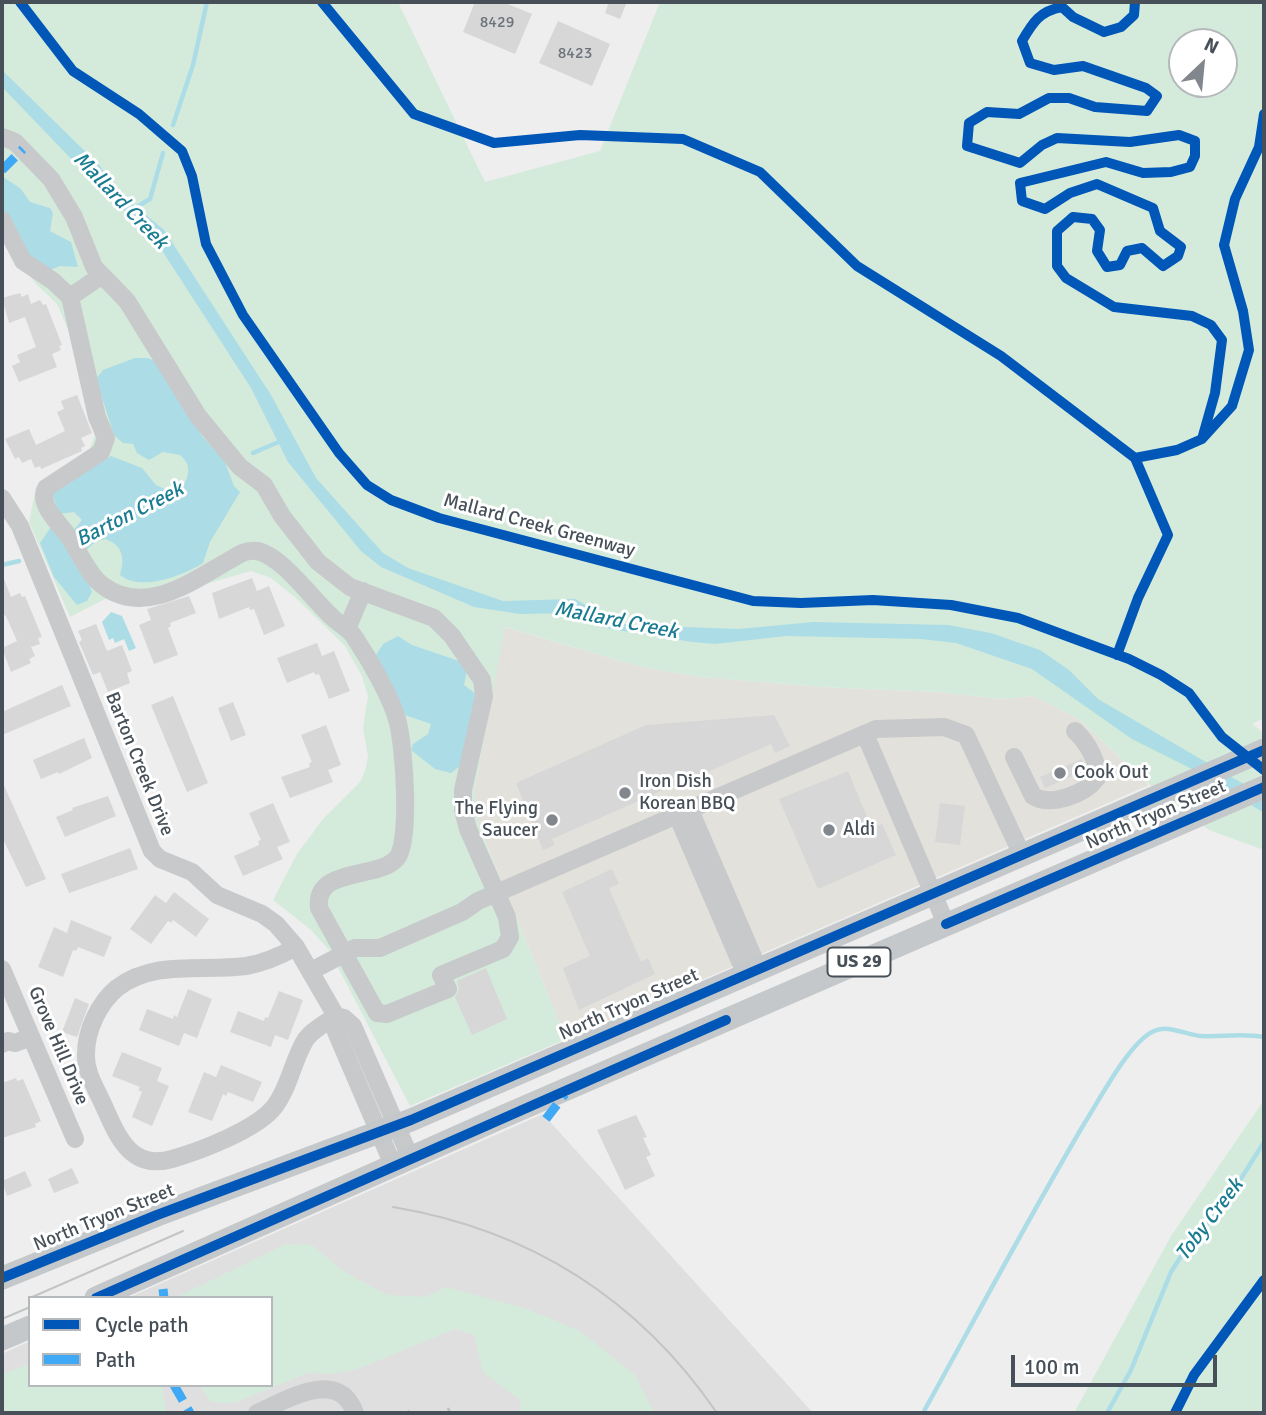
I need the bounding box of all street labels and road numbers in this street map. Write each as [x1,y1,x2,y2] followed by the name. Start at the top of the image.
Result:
[441,489,637,563] street label: Mallard Creek Greenway
[100,689,178,839] street label: Barton Creek Drive
[1083,775,1229,855] street label: North Tryon Street
[828,947,890,976] road number: US 29
[556,964,702,1046] street label: North Tryon Street
[23,983,93,1109] street label: Grove Hill Drive
[30,1179,178,1257] street label: North Tryon Street

